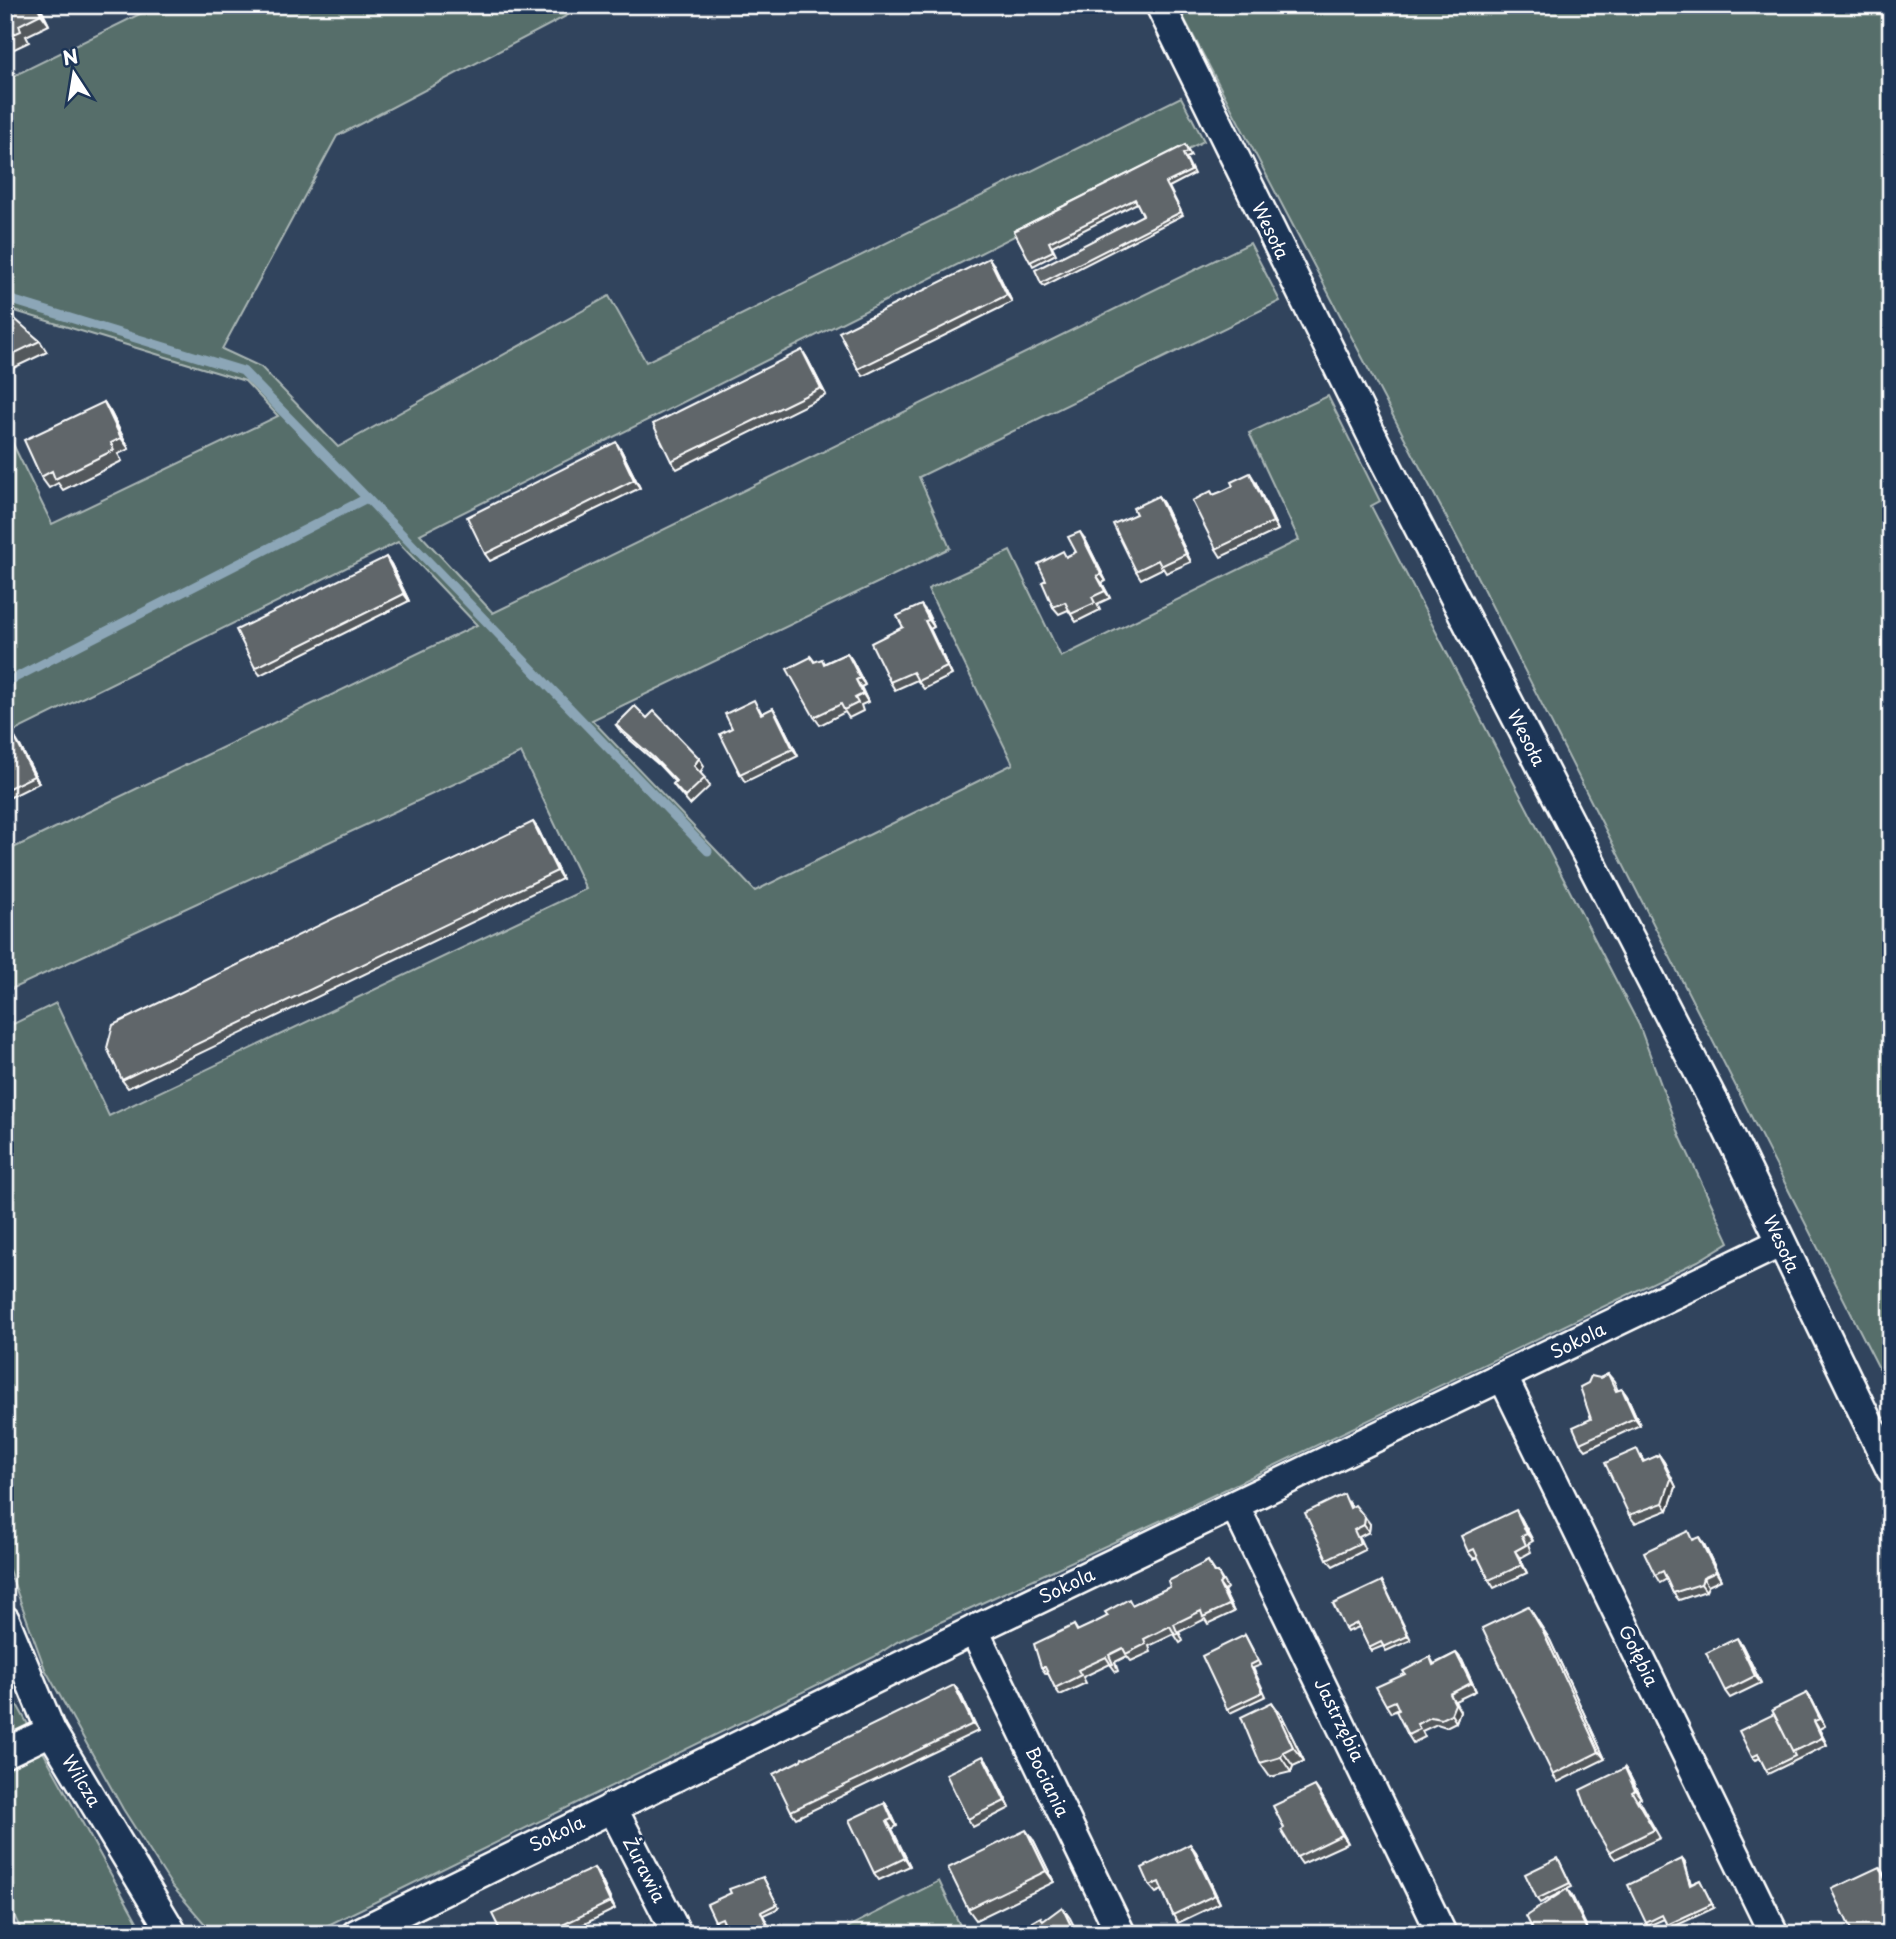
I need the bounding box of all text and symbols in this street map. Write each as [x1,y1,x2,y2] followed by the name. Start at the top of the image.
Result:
[38,38,108,108] north arrow
[60,41,81,72] text: N
[1246,197,1297,264] street label: Wesoła
[1502,704,1554,771] street label: Wesoła
[1757,1210,1808,1277] street label: Wesoła
[1545,1314,1610,1365] street label: Sokola
[1034,1560,1099,1609] street label: Sokola
[1613,1620,1666,1691] street label: Gołębia
[1308,1673,1372,1766] street label: Jastrzębia
[1020,1741,1077,1821] street label: Bociania
[56,1749,109,1812] street label: Wilcza
[524,1807,589,1858] street label: Sokola
[617,1832,673,1907] street label: Żurawia

